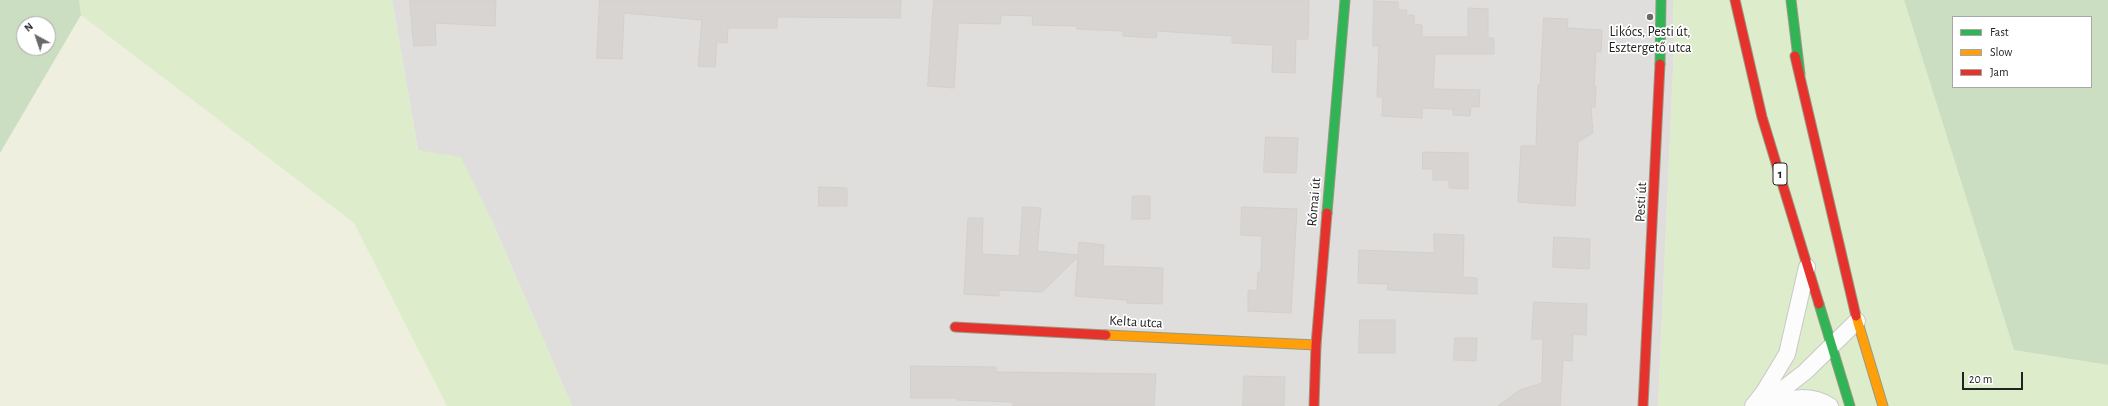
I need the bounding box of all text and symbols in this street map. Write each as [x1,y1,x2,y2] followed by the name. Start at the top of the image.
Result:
[1645,12,1655,22] marker: Likócs, Pesti út, Esztergető utca
[16,16,56,56] north arrow
[1952,16,2092,88] legend
[22,21,35,34] text: N
[1609,24,1691,56] place label: Likócs, Pesti út, Esztergető utca
[1990,26,2009,38] text: Fast
[1990,46,2012,58] text: Slow
[1990,66,2009,78] text: Jam
[1773,163,1787,185] road number: 1
[1303,177,1325,227] street label: Római út
[1632,182,1650,222] street label: Pesti út
[1109,312,1163,332] street label: Kelta utca
[1964,364,2025,390] scale bar
[1969,373,1992,385] text: 20 m

